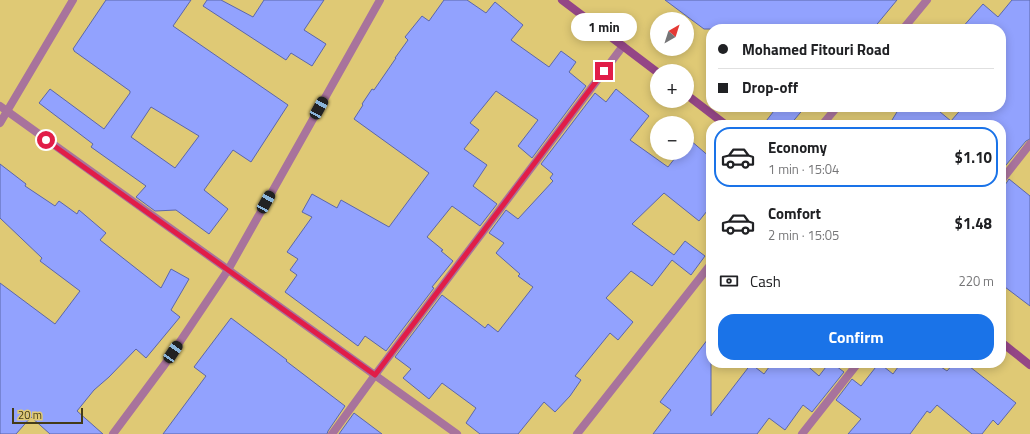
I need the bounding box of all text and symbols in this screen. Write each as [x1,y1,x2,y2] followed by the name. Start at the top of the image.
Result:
[650,12,694,56] north arrow
[650,12,694,160] map controls
[571,13,637,41] callout: 1 min
[588,17,620,37] text: 1 min
[742,38,890,61] text: Mohamed Fitouri Road
[595,62,613,80] route end
[650,64,694,108] button: +
[742,76,798,99] text: Drop-off
[308,95,330,121] car
[650,116,694,160] button: −
[37,131,55,149] route start
[768,136,827,159] text: Economy
[720,139,756,175] icon: car
[955,146,992,169] text: $1.10
[768,159,839,179] text: 1 min · 15:04
[255,189,277,215] car
[768,202,821,225] text: Comfort
[720,205,756,241] icon: car
[955,212,992,235] text: $1.48
[768,225,839,245] text: 2 min · 15:05
[718,270,740,292] icon: cash
[750,270,781,293] text: Cash
[958,271,994,291] text: 220 m
[718,314,994,360] button: Confirm
[161,339,185,365] car
[12,406,83,425] scale bar
[18,407,42,423] text: 20 m

